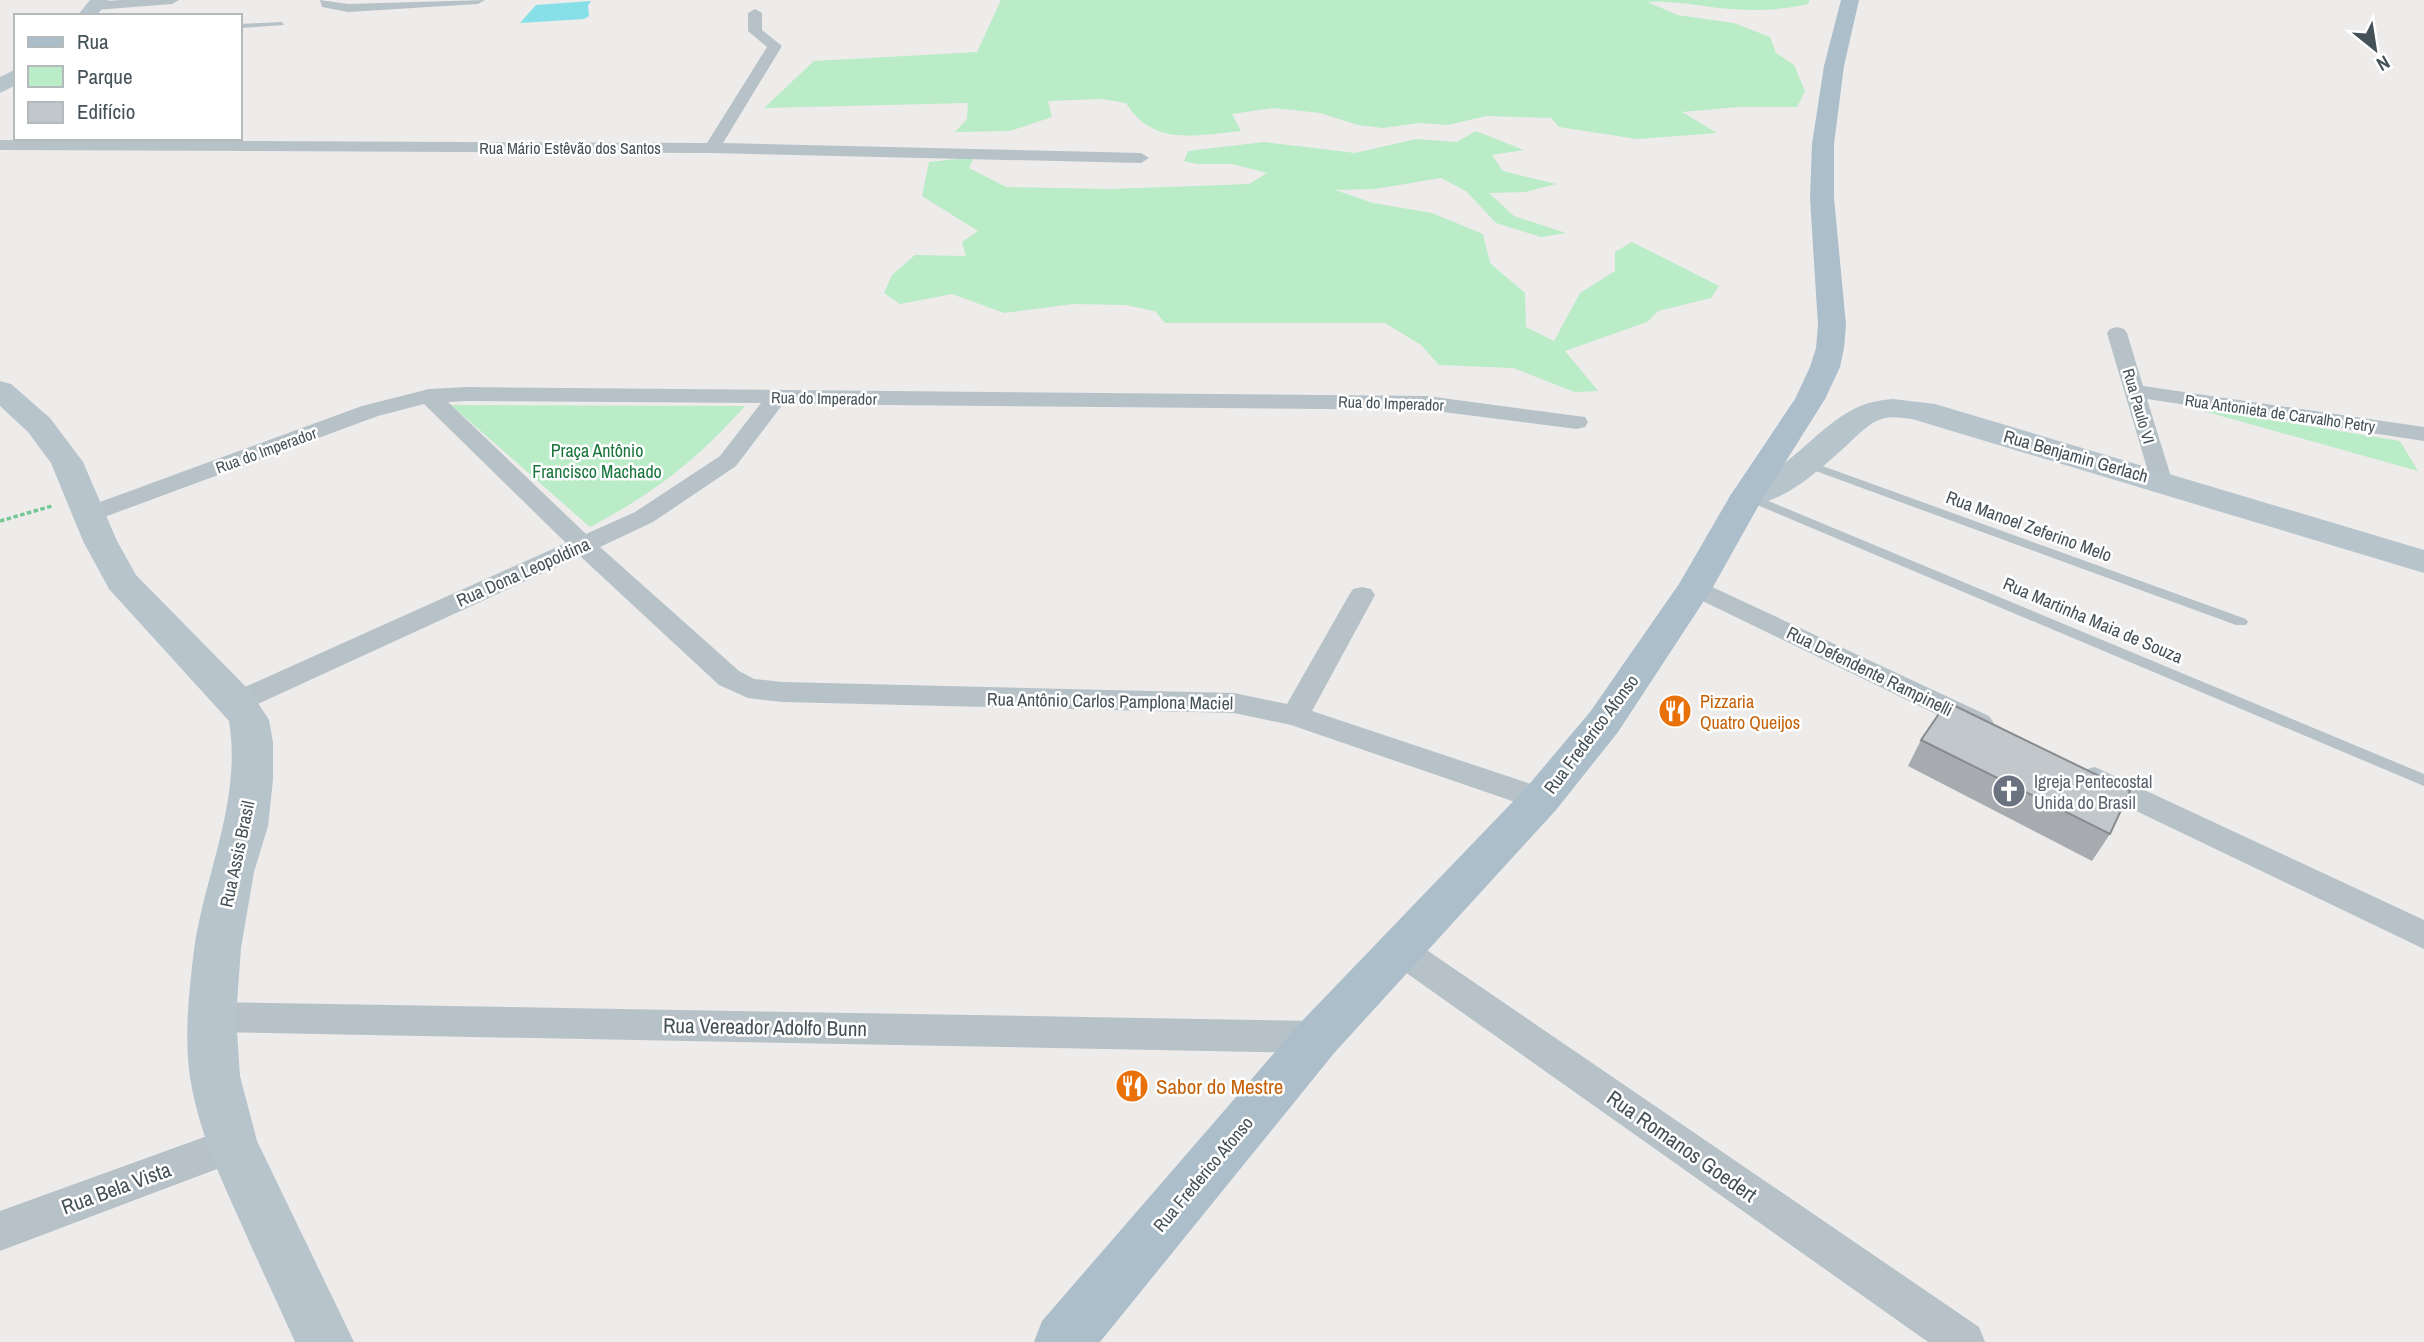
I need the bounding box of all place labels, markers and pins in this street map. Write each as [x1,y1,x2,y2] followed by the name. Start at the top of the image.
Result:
[1700,689,1800,735] place label: Pizzaria Quatro Queijos
[1656,692,1694,730] restaurant icon: Pizzaria Quatro Queijos
[2034,769,2152,815] place label: Igreja Pentecostal Unida do Brasil
[1990,772,2028,810] church icon: Igreja Pentecostal Unida do Brasil
[1113,1067,1151,1105] restaurant icon: Sabor do Mestre
[1156,1072,1283,1101] place label: Sabor do Mestre

